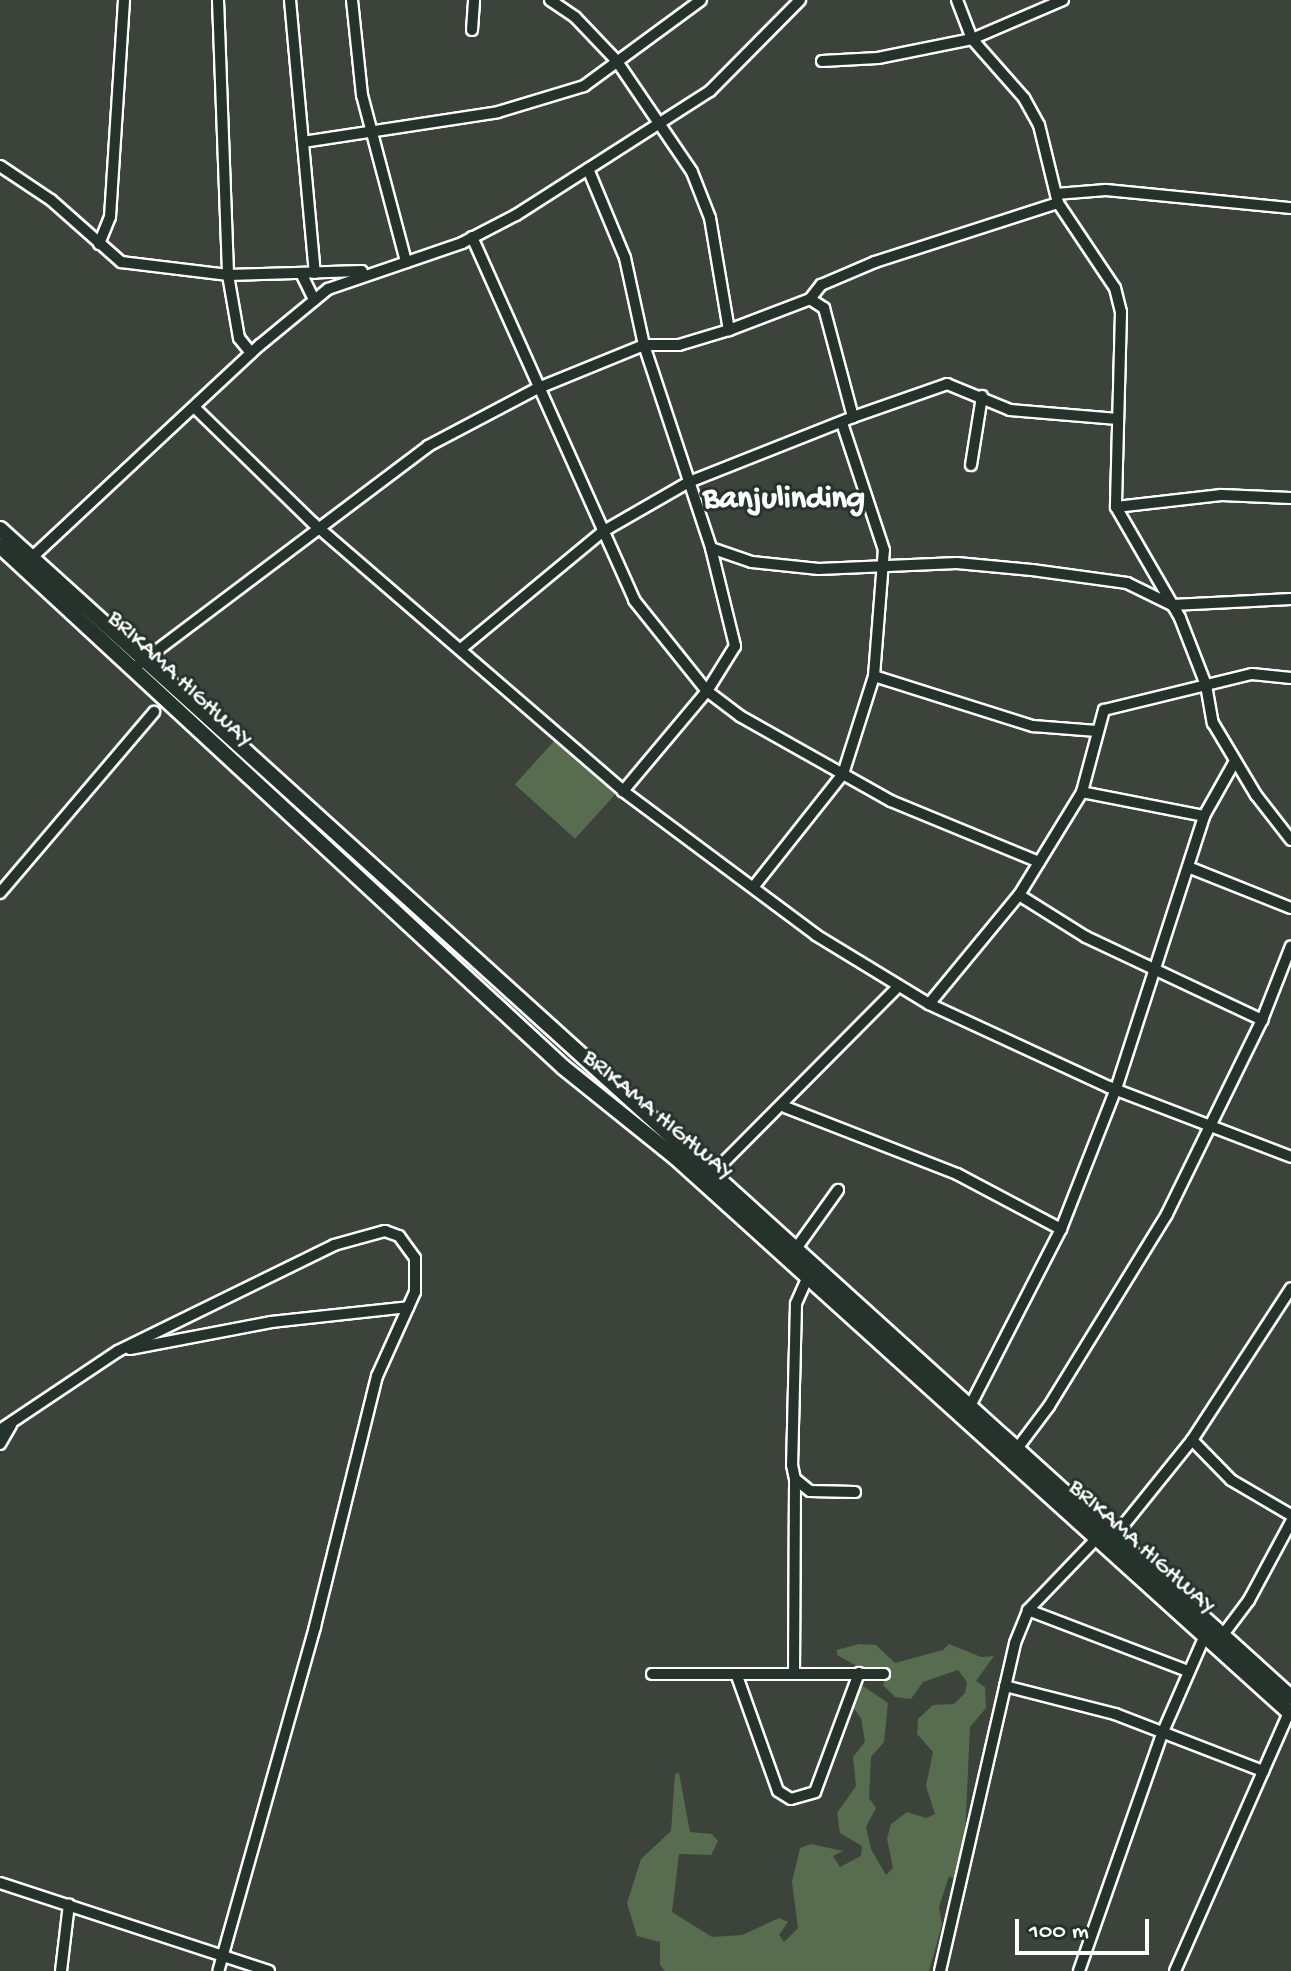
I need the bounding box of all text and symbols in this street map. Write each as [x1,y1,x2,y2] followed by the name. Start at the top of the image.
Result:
[703,481,865,519] district label: Banjulinding
[100,605,258,755] street label: BRIKAMA HIGHWAY
[576,1044,738,1188] street label: BRIKAMA HIGHWAY
[1061,1474,1221,1622] street label: BRIKAMA HIGHWAY
[1019,1903,1153,1953] scale bar
[1029,1918,1089,1947] text: 100 m

